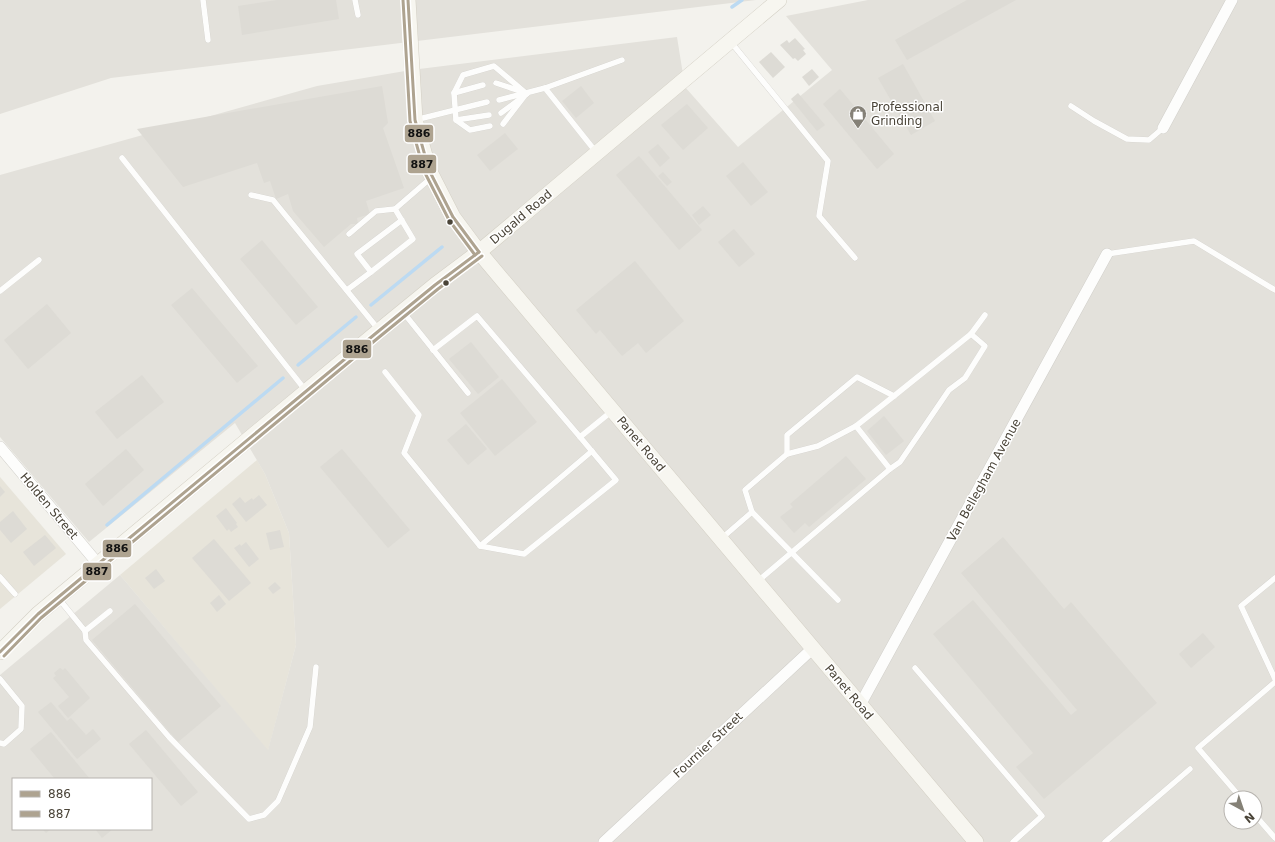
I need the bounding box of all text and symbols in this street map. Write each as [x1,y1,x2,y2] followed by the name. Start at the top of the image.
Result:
[871,100,943,128] place label: Professional Grinding
[848,104,868,129] shop icon: Professional Grinding
[404,124,434,143] line badge: 886
[408,127,431,140] text: 886
[407,154,437,174] line badge: 887
[411,158,433,171] text: 887
[487,187,555,247] street label: Dugald Road
[445,217,455,227] unlabelled marker
[441,278,451,288] unlabelled marker
[342,339,372,359] line badge: 886
[346,343,369,356] text: 886
[614,414,668,474] street label: Panet Road
[944,416,1024,544] street label: Van Bellegham Avenue
[17,470,81,542] street label: Holden Street
[102,539,132,558] line badge: 886
[106,542,129,555] text: 886
[82,562,112,581] line badge: 887
[86,565,108,578] text: 887
[822,662,876,722] street label: Panet Road
[670,709,746,781] street label: Fournier Street
[12,778,152,830] legend
[48,787,71,801] text: 886
[1223,790,1263,830] north arrow
[48,807,71,821] text: 887
[1241,809,1257,825] text: N

